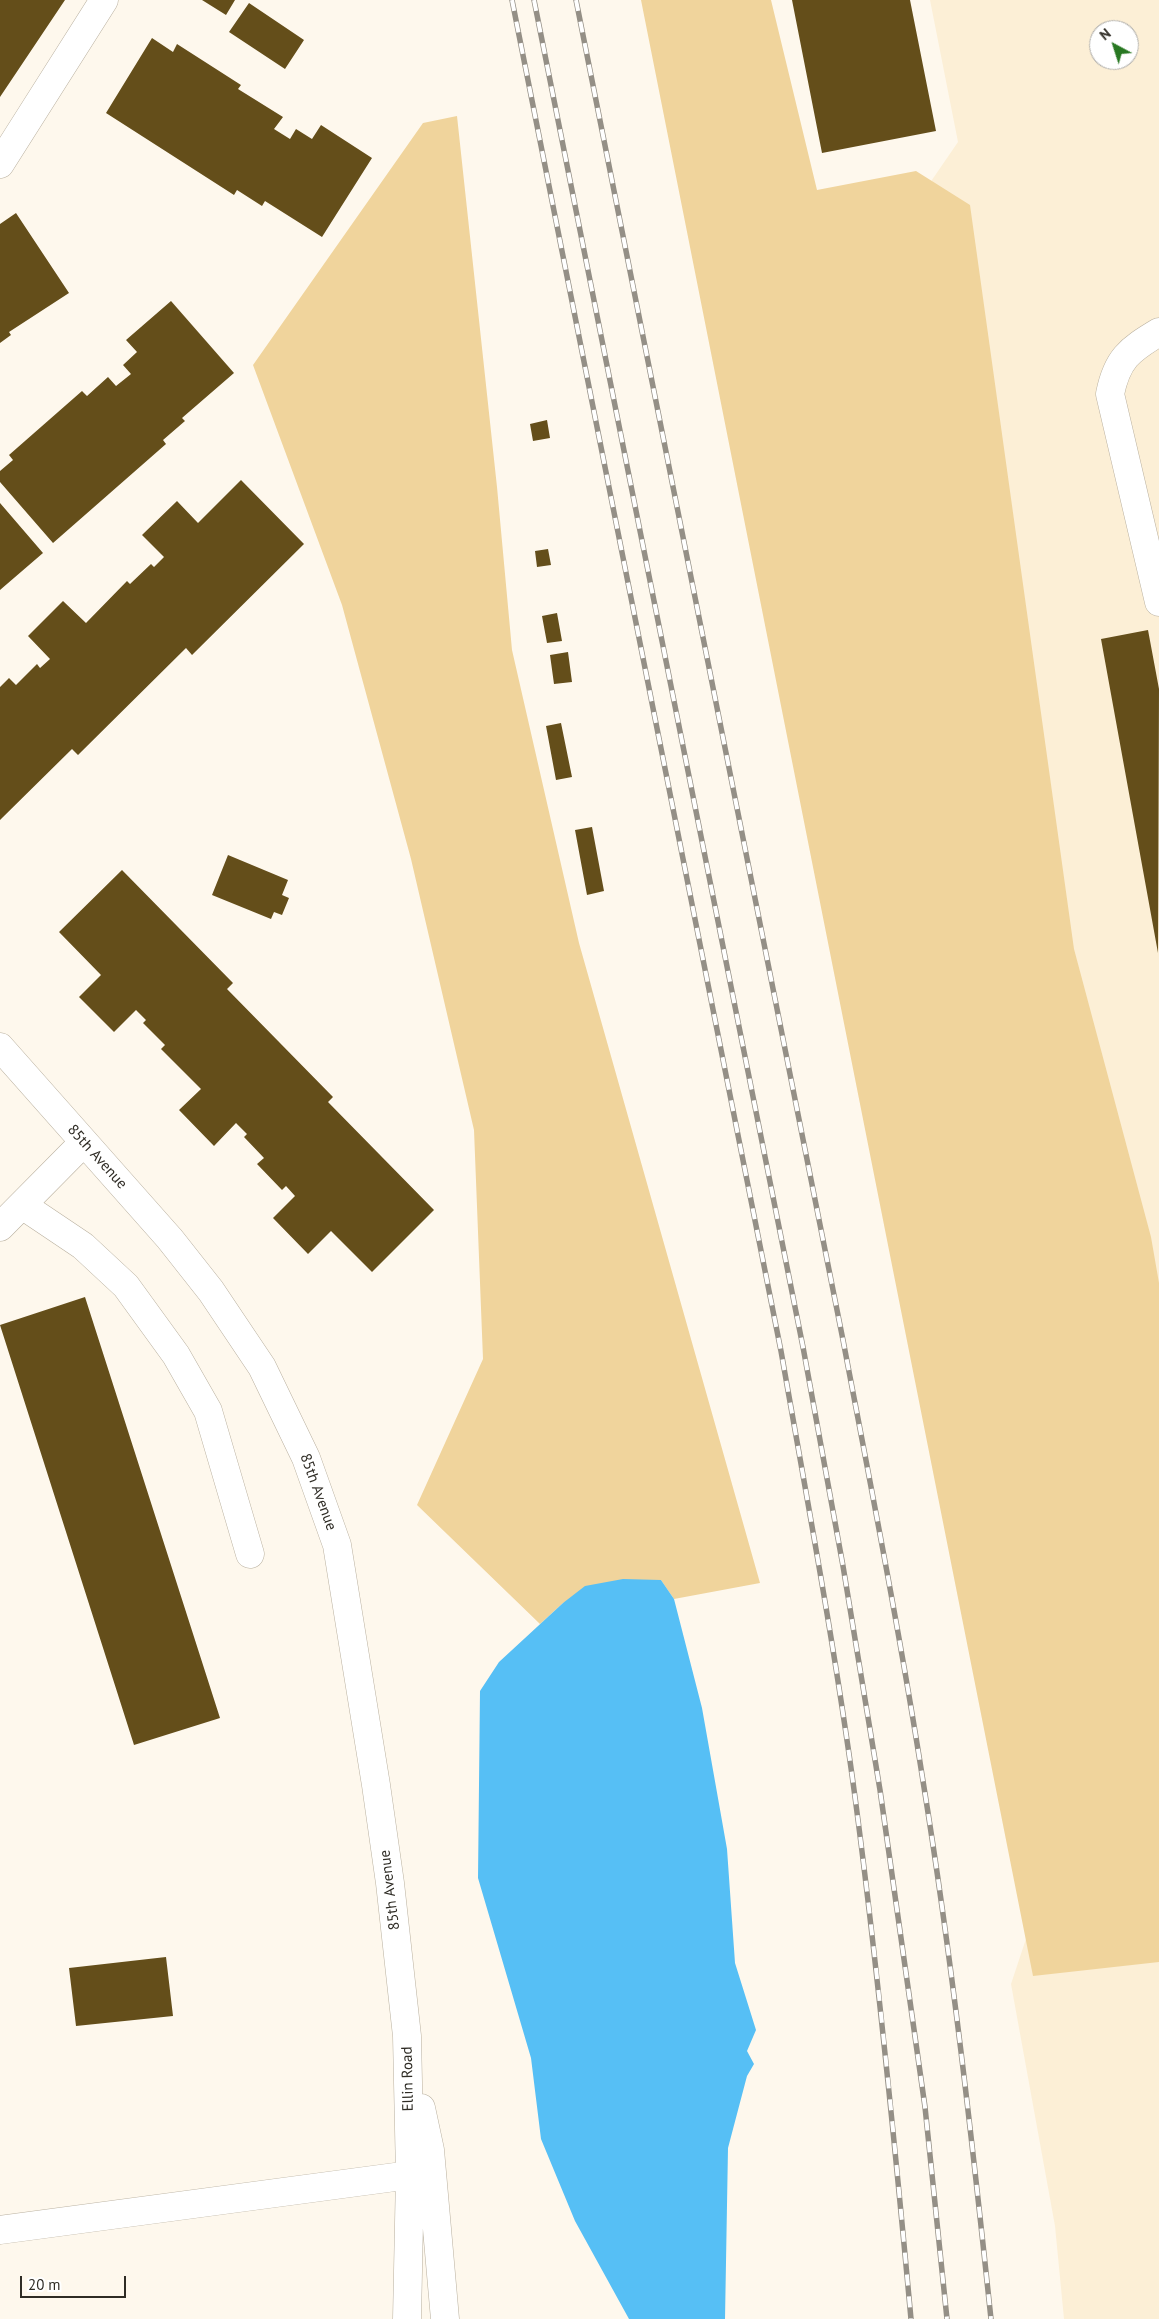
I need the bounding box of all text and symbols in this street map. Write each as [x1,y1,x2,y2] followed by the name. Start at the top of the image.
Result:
[1089,20,1139,70] north arrow
[1096,24,1114,44] text: N
[63,1121,131,1193] street label: 85th Avenue
[296,1451,340,1533] street label: 85th Avenue
[376,1849,404,1931] street label: 85th Avenue
[398,2046,418,2112] street label: Ellin Road
[22,2266,129,2298] scale bar
[28,2275,61,2294] text: 20 m

